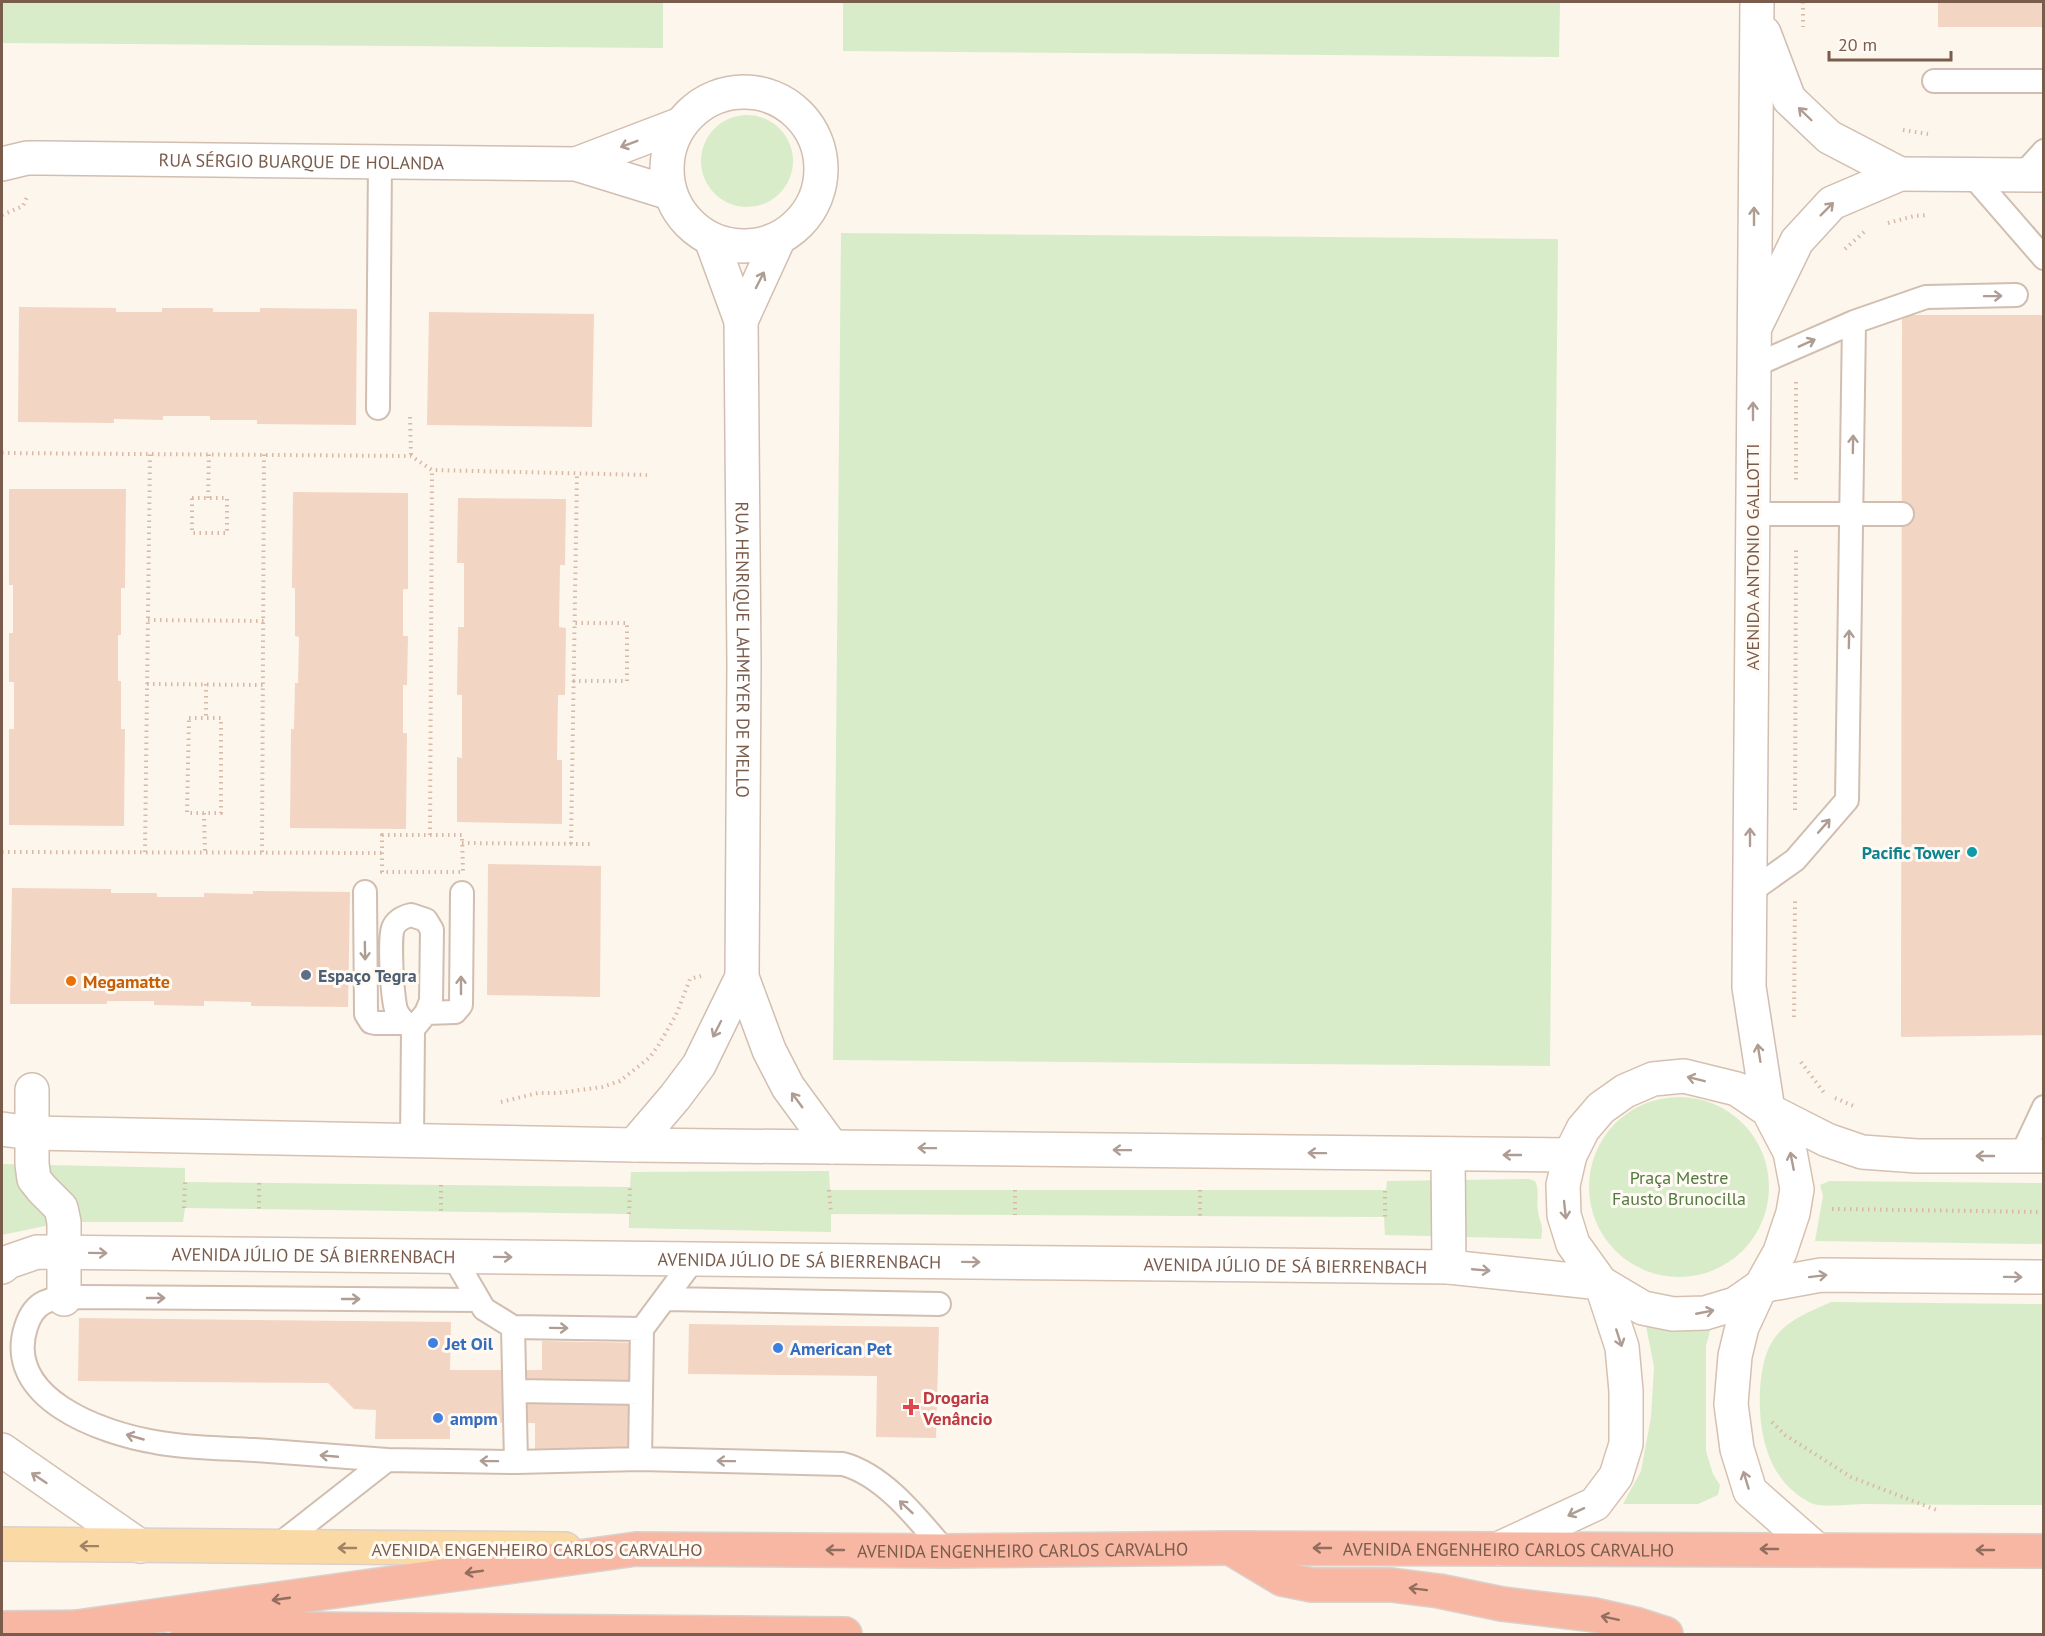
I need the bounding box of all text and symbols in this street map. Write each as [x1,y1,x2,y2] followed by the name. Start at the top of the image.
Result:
[1829,24,1950,62] scale bar
[1838,33,1877,56] text: 20 m
[1797,107,1812,122] one-way arrow
[620,139,638,150] one-way arrow
[158,148,445,174] street label: RUA SÉRGIO BUARQUE DE HOLANDA
[1820,202,1834,217] one-way arrow
[1748,207,1760,227] one-way arrow
[755,271,766,289] one-way arrow
[1983,290,2003,302] one-way arrow
[1798,336,1816,347] one-way arrow
[1747,402,1759,422] one-way arrow
[1847,435,1858,455] one-way arrow
[1741,444,1764,670] street label: AVENIDA ANTONIO GALLOTTI
[731,501,756,798] street label: RUA HENRIQUE LAHMEYER DE MELLO
[1843,630,1855,650] one-way arrow
[1817,819,1831,834] one-way arrow
[1744,828,1756,848] one-way arrow
[1862,841,1961,864] place label: Pacific Tower
[1965,845,1979,859] marker: Pacific Tower
[360,940,371,960] one-way arrow
[318,964,417,987] place label: Espaço Tegra
[299,968,313,982] marker: Espaço Tegra
[83,970,170,993] place label: Megamatte
[64,974,78,988] marker: Megamatte
[455,975,467,995] one-way arrow
[711,1020,723,1038] one-way arrow
[1753,1043,1764,1063] one-way arrow
[1687,1073,1706,1084] one-way arrow
[791,1092,804,1108] one-way arrow
[917,1142,937,1154] one-way arrow
[1112,1144,1132,1156] one-way arrow
[1307,1147,1327,1159] one-way arrow
[1502,1149,1522,1161] one-way arrow
[1976,1150,1996,1162] one-way arrow
[1786,1152,1797,1171] one-way arrow
[1612,1166,1746,1210] park label: Praça Mestre Fausto Brunocilla
[1560,1200,1571,1219] one-way arrow
[172,1242,455,1268] street label: AVENIDA JÚLIO DE SÁ BIERRENBACH
[88,1247,108,1258] one-way arrow
[658,1247,941,1273] street label: AVENIDA JÚLIO DE SÁ BIERRENBACH
[493,1251,513,1263] one-way arrow
[1143,1252,1427,1278] street label: AVENIDA JÚLIO DE SÁ BIERRENBACH
[961,1256,981,1268] one-way arrow
[1471,1265,1491,1276] one-way arrow
[1808,1270,1828,1281] one-way arrow
[2003,1271,2023,1283] one-way arrow
[145,1292,165,1304] one-way arrow
[340,1293,360,1305] one-way arrow
[1695,1306,1714,1317] one-way arrow
[549,1322,569,1334] one-way arrow
[1614,1328,1625,1347] one-way arrow
[444,1332,494,1355] place label: Jet Oil
[426,1336,440,1350] marker: Jet Oil
[790,1337,893,1360] place label: American Pet
[771,1341,785,1355] marker: American Pet
[922,1386,993,1430] place label: Drogaria Venâncio
[904,1400,918,1414] marker: Drogaria Venâncio
[450,1407,498,1430] place label: ampm
[431,1411,445,1425] marker: ampm
[126,1431,145,1442] one-way arrow
[319,1450,339,1461] one-way arrow
[479,1455,499,1467] one-way arrow
[716,1455,736,1467] one-way arrow
[1740,1471,1751,1490] one-way arrow
[32,1472,48,1484] one-way arrow
[899,1501,914,1515] one-way arrow
[1568,1507,1586,1518] one-way arrow
[857,1537,1188,1563] street label: AVENIDA ENGENHEIRO CARLOS CARVALHO
[1343,1537,1674,1561] street label: AVENIDA ENGENHEIRO CARLOS CARVALHO
[371,1538,703,1561] street label: AVENIDA ENGENHEIRO CARLOS CARVALHO
[79,1540,99,1551] one-way arrow
[337,1542,357,1554] one-way arrow
[1313,1542,1333,1554] one-way arrow
[1760,1543,1780,1555] one-way arrow
[826,1544,846,1556] one-way arrow
[1976,1544,1996,1556] one-way arrow
[465,1566,485,1577] one-way arrow
[1408,1583,1428,1594] one-way arrow
[272,1593,291,1604] one-way arrow
[1601,1612,1620,1624] one-way arrow

